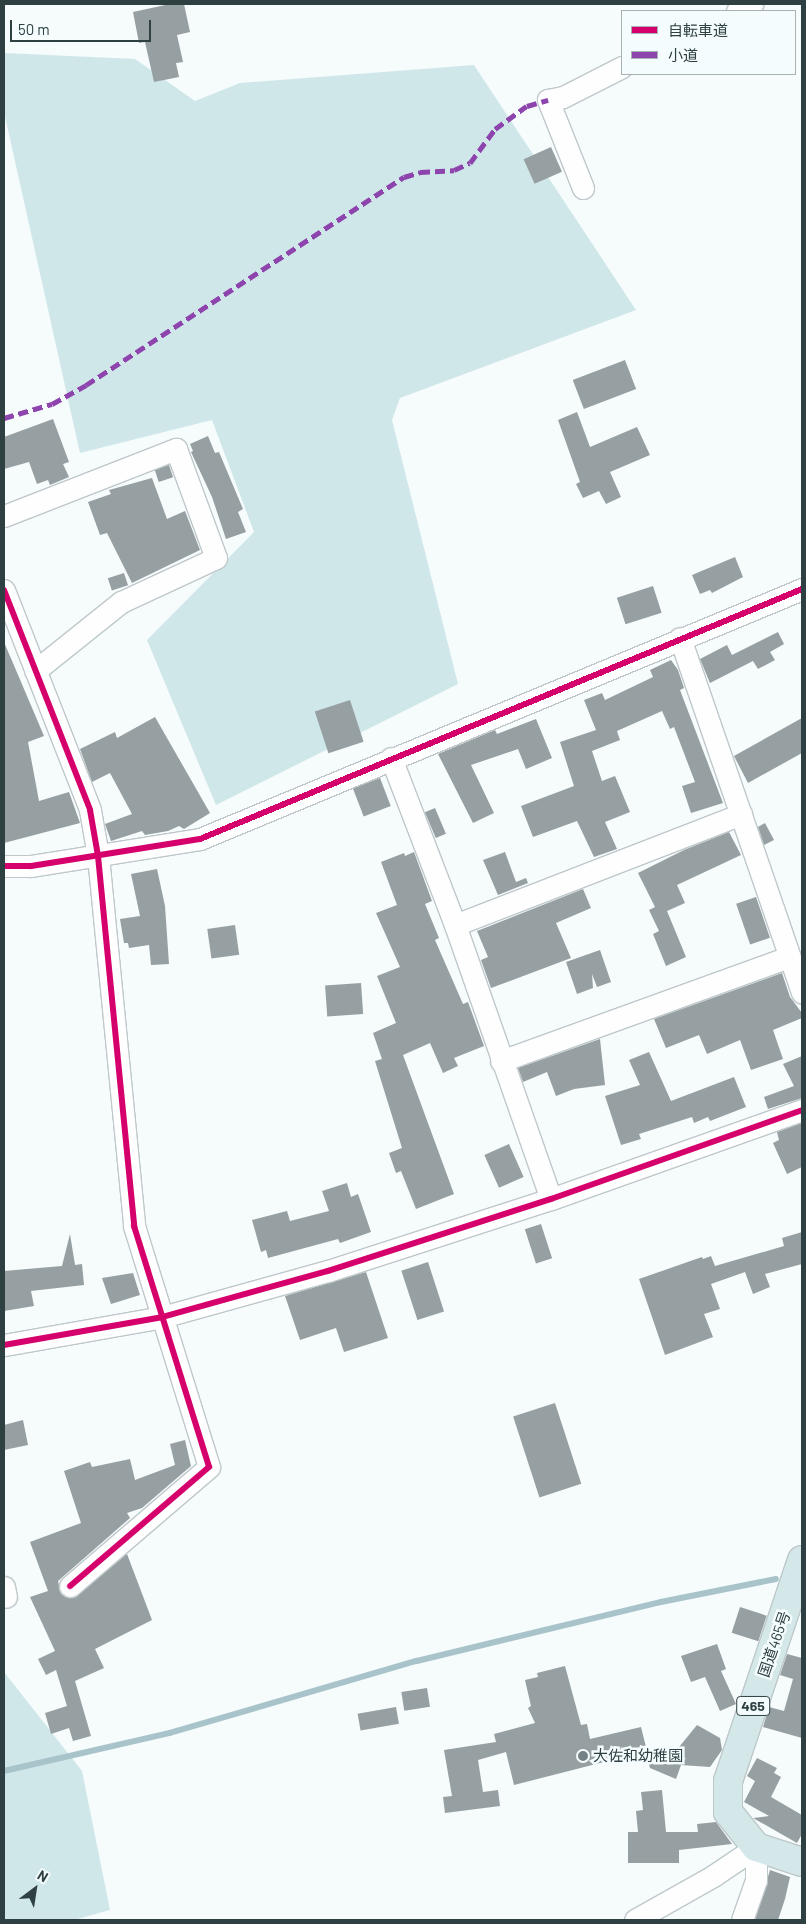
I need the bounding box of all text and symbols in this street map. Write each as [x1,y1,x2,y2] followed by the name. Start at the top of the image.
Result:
[12,10,154,42] scale bar
[621,10,796,75] legend
[18,20,50,38] text: 50 m
[668,21,728,39] text: 自転車道
[668,46,698,64] text: 小道
[754,1609,794,1679] street label: 国道465号
[736,1694,770,1718] road number: 465
[593,1747,683,1765] place label: 大佐和幼稚園
[577,1750,589,1762] marker: 大佐和幼稚園
[10,1864,60,1914] north arrow
[35,1866,51,1885] text: N

